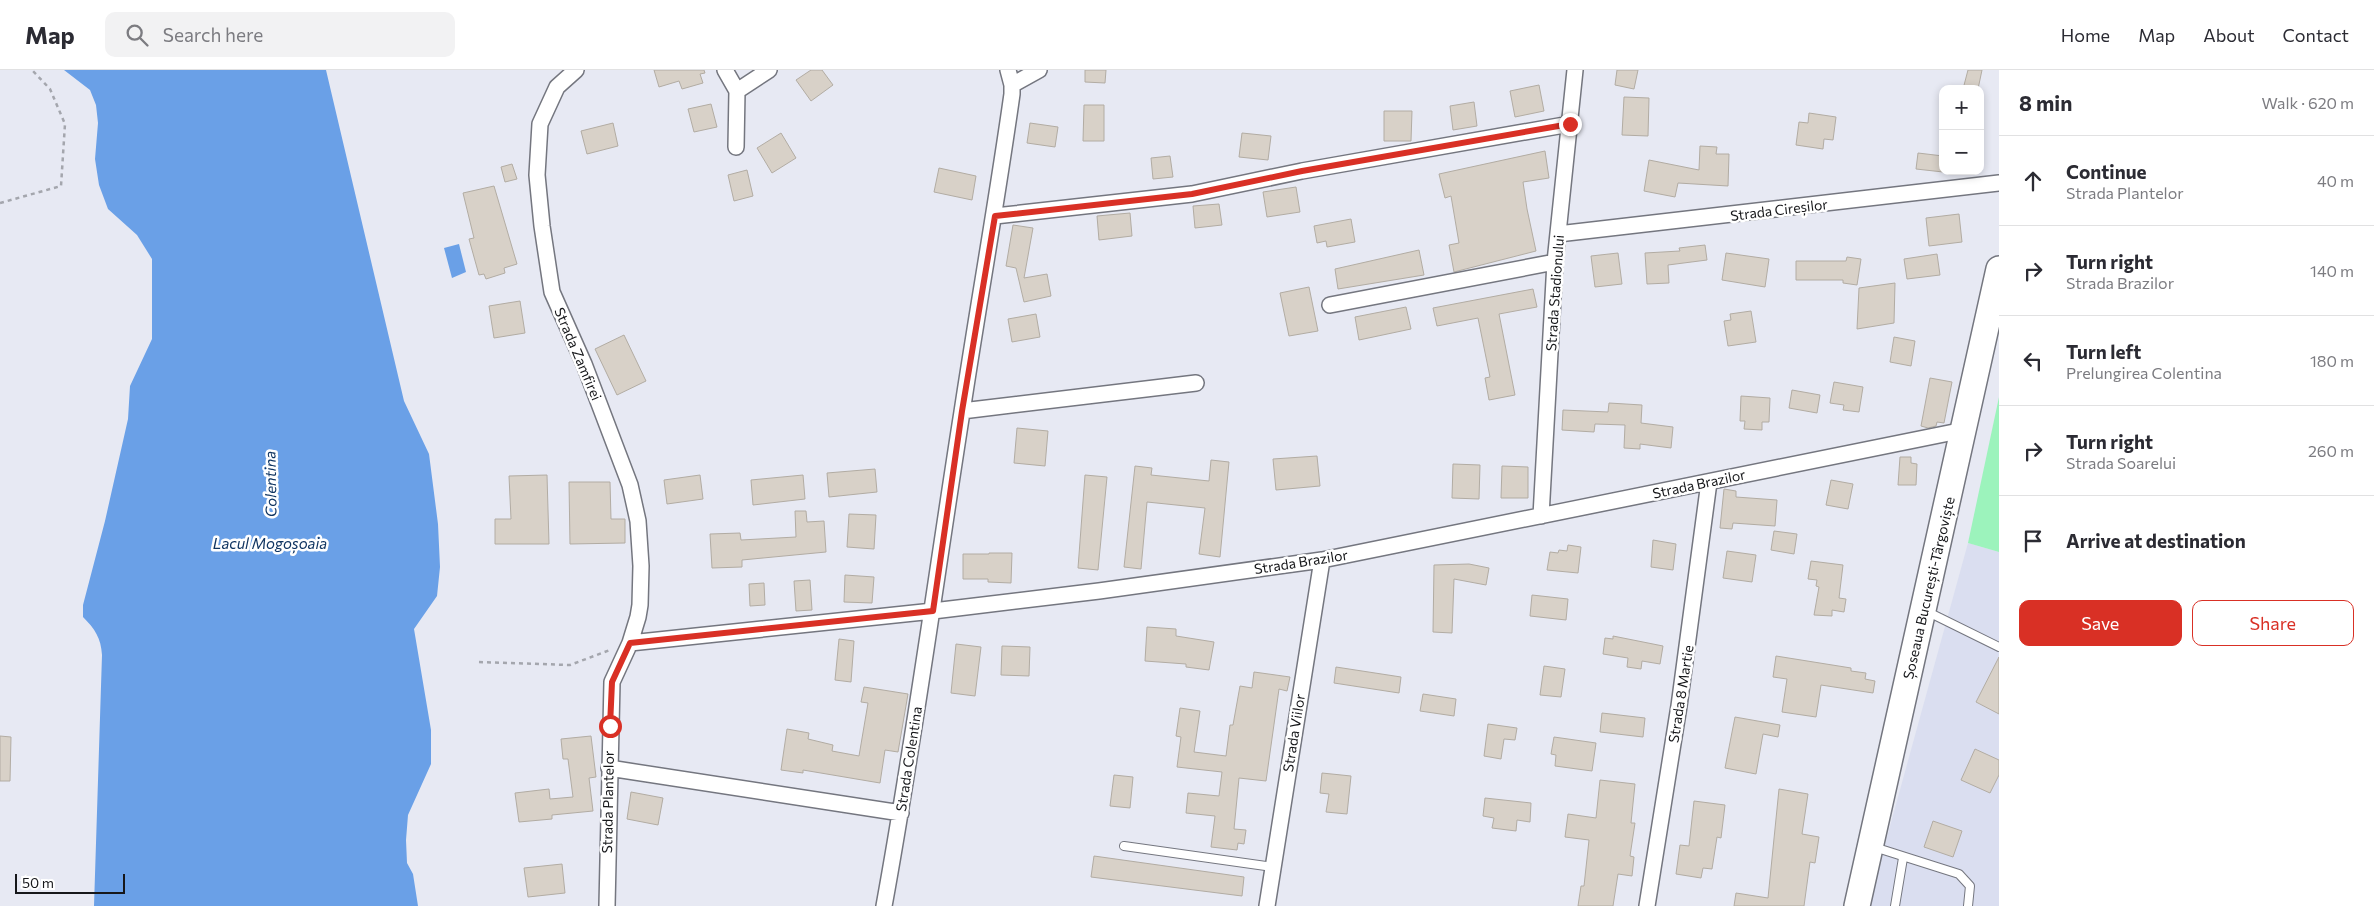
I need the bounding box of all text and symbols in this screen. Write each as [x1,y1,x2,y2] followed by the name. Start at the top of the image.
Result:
[105,12,455,57] search box
[25,20,75,49] text: Map
[123,21,151,49] icon: search
[163,23,263,46] text: Search here
[2061,24,2110,46] text: Home
[2138,24,2175,46] text: Map
[2203,24,2255,46] text: About
[2283,24,2349,46] text: Contact
[1939,85,1984,175] map controls
[1939,85,1984,130] button: +
[2019,90,2072,115] text: 8 min
[2262,93,2354,112] text: Walk · 620 m
[1559,113,1582,136] route end
[1939,130,1984,175] button: −
[2066,160,2146,183] text: Continue
[2019,167,2047,195] icon: ahead
[2317,171,2354,190] text: 40 m
[2066,183,2184,202] text: Strada Plantelor
[1729,195,1829,225] street label: Strada Cireșilor
[1542,234,1567,352] street label: Strada Stadionului
[2066,250,2153,273] text: Turn right
[2019,257,2047,285] icon: right
[2310,261,2354,280] text: 140 m
[2066,273,2174,292] text: Strada Brazilor
[551,305,606,403] street label: Strada Zamfirei
[2066,340,2141,363] text: Turn left
[2019,347,2047,375] icon: left
[2310,351,2354,370] text: 180 m
[2066,363,2222,382] text: Prelungirea Colentina
[2066,430,2153,453] text: Turn right
[2019,437,2047,465] icon: right
[2308,441,2354,460] text: 260 m
[260,451,280,517] water label: Colentina
[2066,453,2176,472] text: Strada Soarelui
[1651,465,1747,502] street label: Strada Brazilor
[1899,495,1959,681] street label: Șoseaua București-Târgoviște
[2019,527,2047,555] icon: arrive
[2066,529,2246,552] text: Arrive at destination
[213,534,327,554] water label: Lacul Mogoșoaia
[1253,546,1349,577] street label: Strada Brazilor
[2019,600,2182,646] button: Save
[2192,600,2354,646] button: Share
[1664,644,1697,744] street label: Strada 8 Martie
[1279,692,1308,773] street label: Strada Viilor
[892,705,925,813] street label: Strada Colentina
[599,715,622,738] route start
[598,750,617,854] street label: Strada Plantelor
[15,871,125,894] scale bar
[22,874,54,891] text: 50 m

